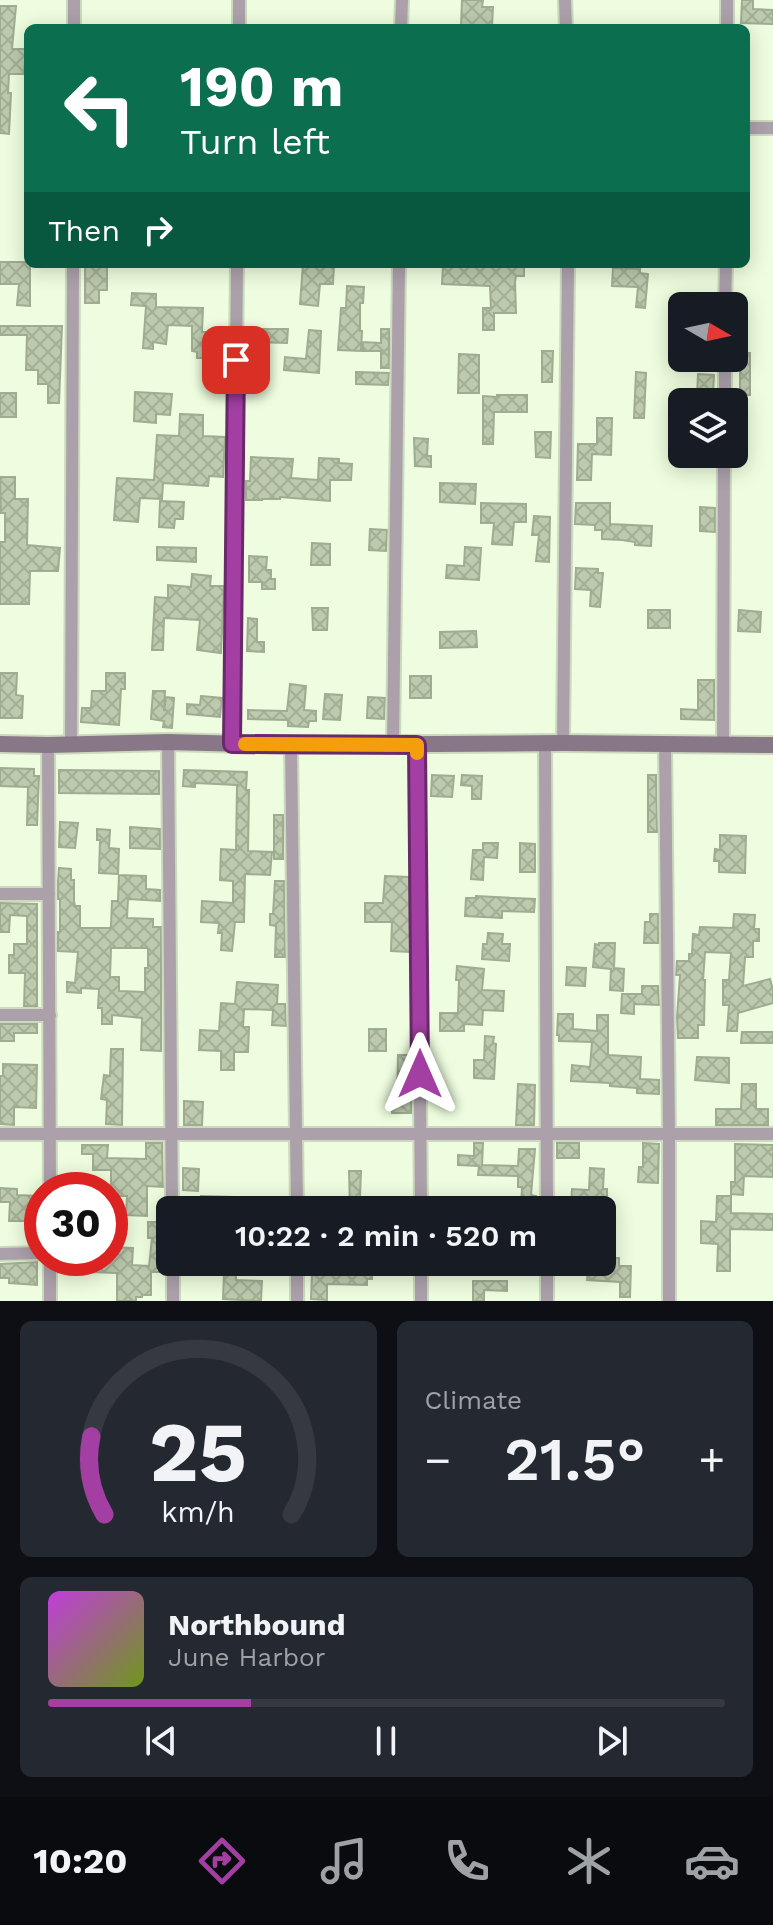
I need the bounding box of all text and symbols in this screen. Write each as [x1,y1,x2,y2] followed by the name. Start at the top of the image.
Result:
[180,54,343,120] text: 190 m
[48,56,152,160] icon: left
[180,121,330,163] text: Turn left
[136,208,180,252] icon: right
[48,213,120,248] text: Then
[668,292,748,372] north arrow
[668,292,748,468] map controls
[202,326,270,394] pin
[214,338,258,382] icon: arrive
[668,388,748,468] button: layers
[378,1032,462,1116] position arrow
[24,1172,128,1276] speed limit sign: 30
[235,1218,537,1253] text: 10:22 · 2 min · 520 m
[425,1385,522,1415] text: Climate
[149,1404,247,1501] text: 25
[504,1424,645,1495] text: 21.5°
[425,1434,451,1486] text: −
[698,1434,725,1486] text: +
[161,1495,235,1529] text: km/h
[168,1607,345,1642] text: Northbound
[168,1642,325,1672] text: June Harbor
[139,1719,183,1763] icon: previous
[364,1719,408,1763] icon: pause
[590,1719,634,1763] icon: next
[194,1833,250,1889] icon: directions
[316,1833,372,1889] icon: music
[439,1833,495,1889] icon: phone
[561,1833,617,1889] icon: climate
[684,1833,740,1889] icon: car
[33,1840,127,1882] text: 10:20

